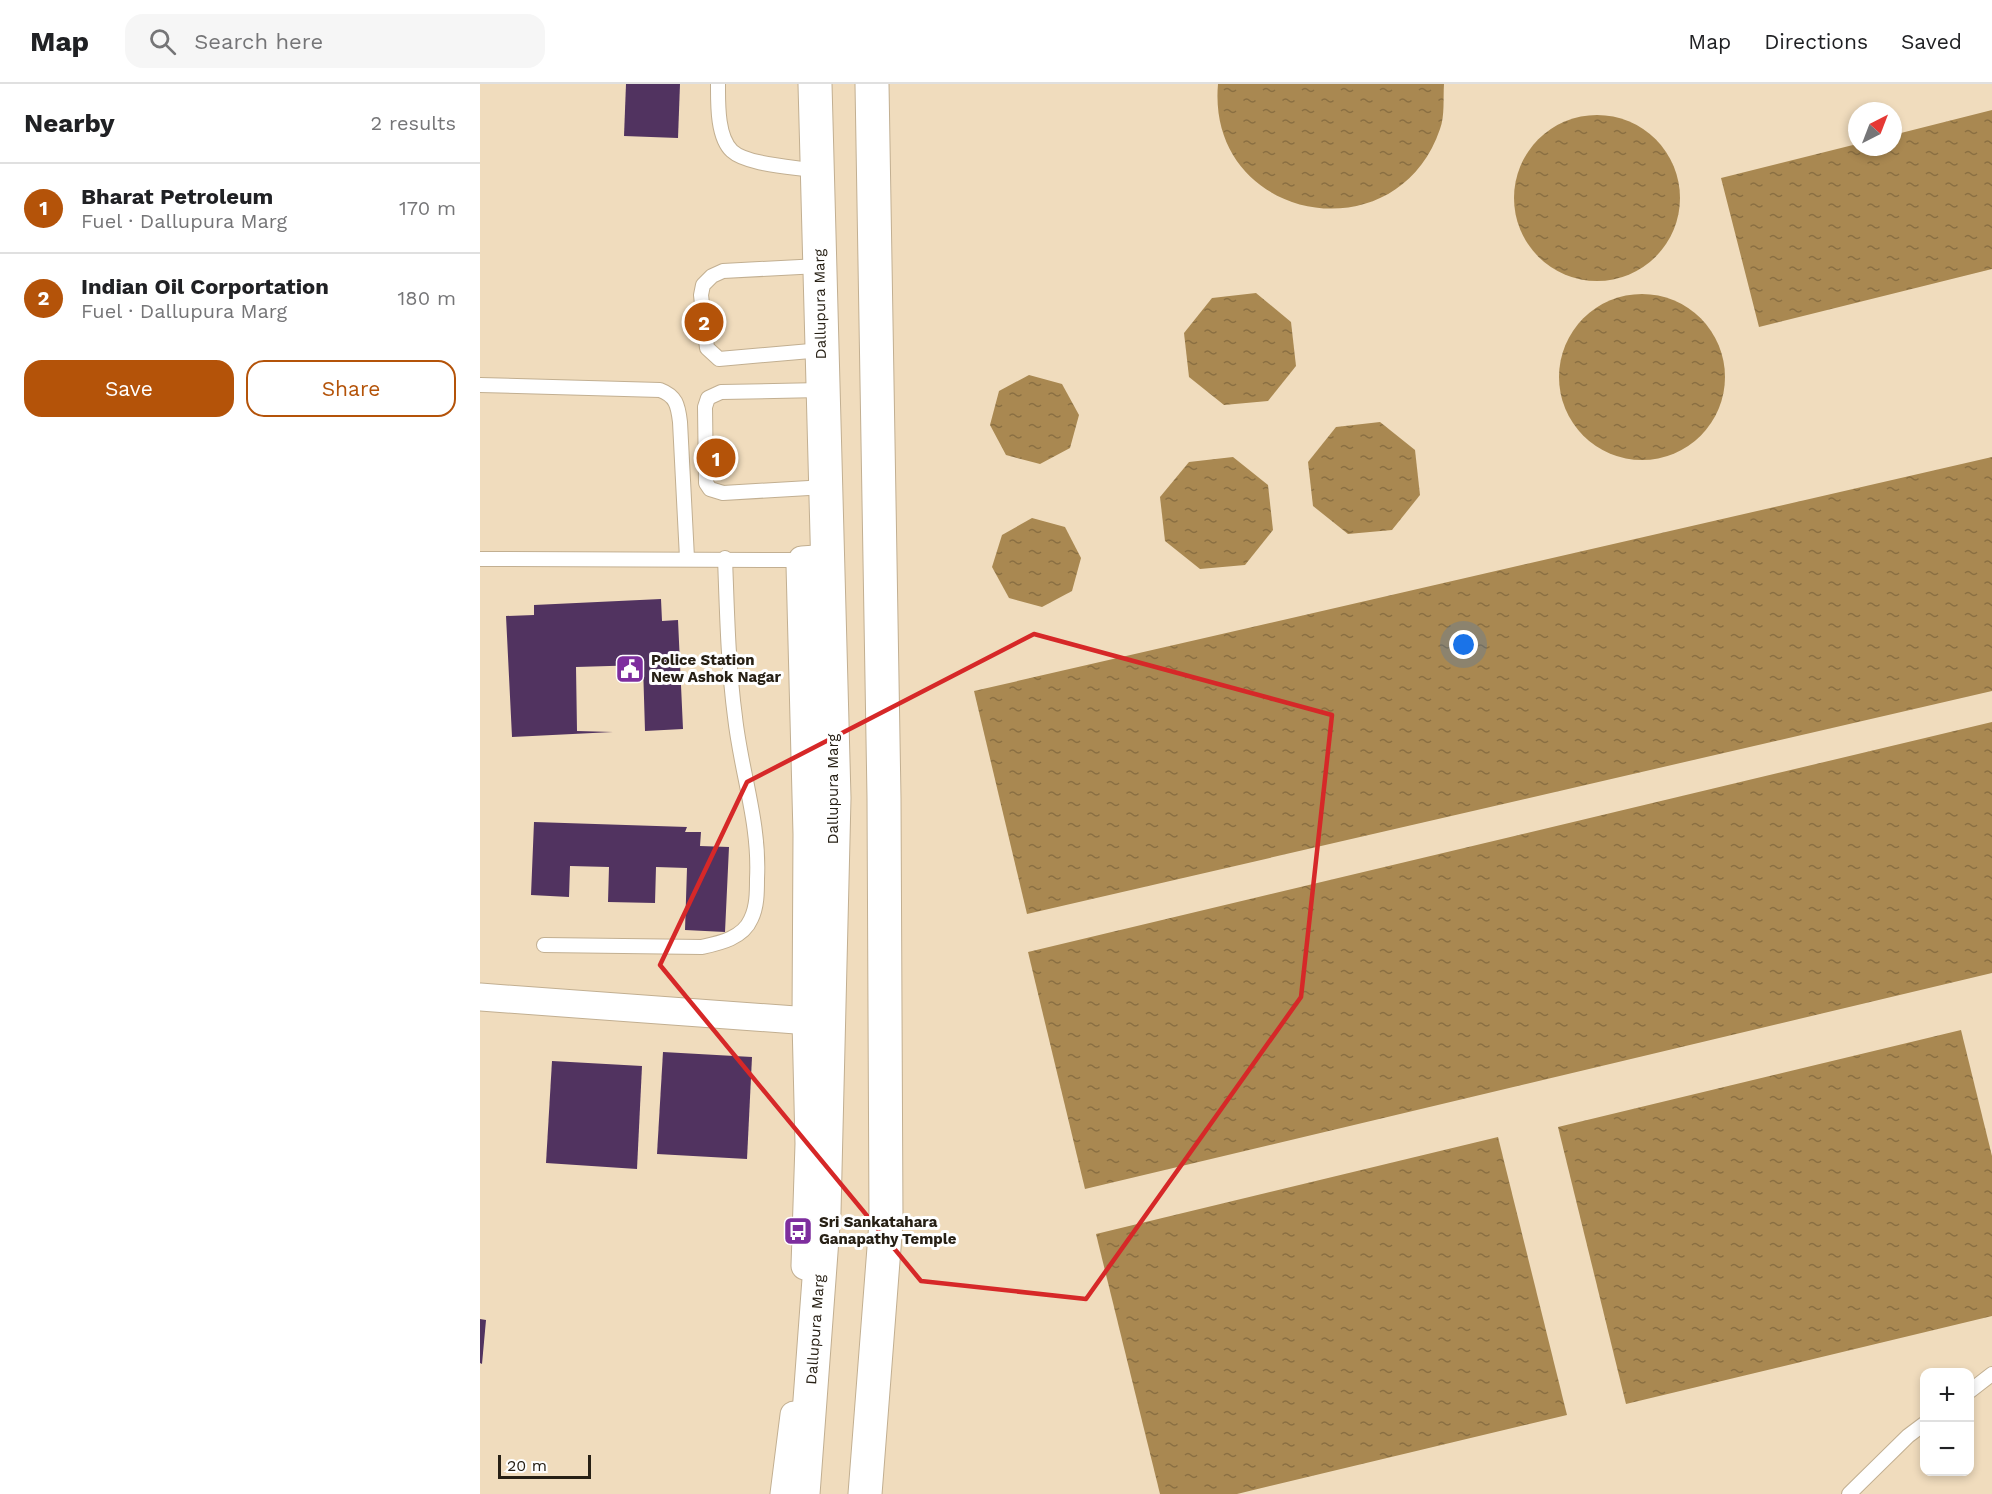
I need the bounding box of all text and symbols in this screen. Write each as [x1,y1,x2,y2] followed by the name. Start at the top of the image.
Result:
[125,14,545,68] search box
[30,25,89,58] text: Map
[146,25,179,58] icon: search
[194,29,323,54] text: Search here
[1688,29,1731,54] text: Map
[1764,29,1868,54] text: Directions
[1901,29,1962,54] text: Saved
[1848,102,1902,156] north arrow
[24,108,115,138] text: Nearby
[371,111,456,135] text: 2 results
[81,184,273,209] text: Bharat Petroleum
[39,196,48,220] text: 1
[399,196,456,220] text: 170 m
[81,209,287,233] text: Fuel · Dallupura Marg
[810,249,830,359] street label: Dallupura Marg
[81,274,329,299] text: Indian Oil Corportation
[38,286,49,310] text: 2
[398,286,456,310] text: 180 m
[81,299,287,323] text: Fuel · Dallupura Marg
[684,300,724,344] pin: 2
[24,360,234,417] button: Save
[246,360,456,417] button: Share
[696,436,736,481] pin: 1
[1449,630,1478,659] your location
[651,651,781,686] place label: Police Station New Ashok Nagar
[614,653,646,685] public building icon: Police Station New Ashok Nagar
[824,734,842,844] street label: Dallupura Marg
[819,1213,957,1248] place label: Sri Sankatahara Ganapathy Temple
[782,1215,814,1247] bus stop icon: Sri Sankatahara Ganapathy Temple
[802,1274,828,1385] street label: Dallupura Marg
[1920,1368,1974,1476] map controls
[1920,1368,1974,1422] button: +
[1920,1422,1974,1476] button: −
[498,1452,591,1480] scale bar
[507,1456,547,1475] text: 20 m

